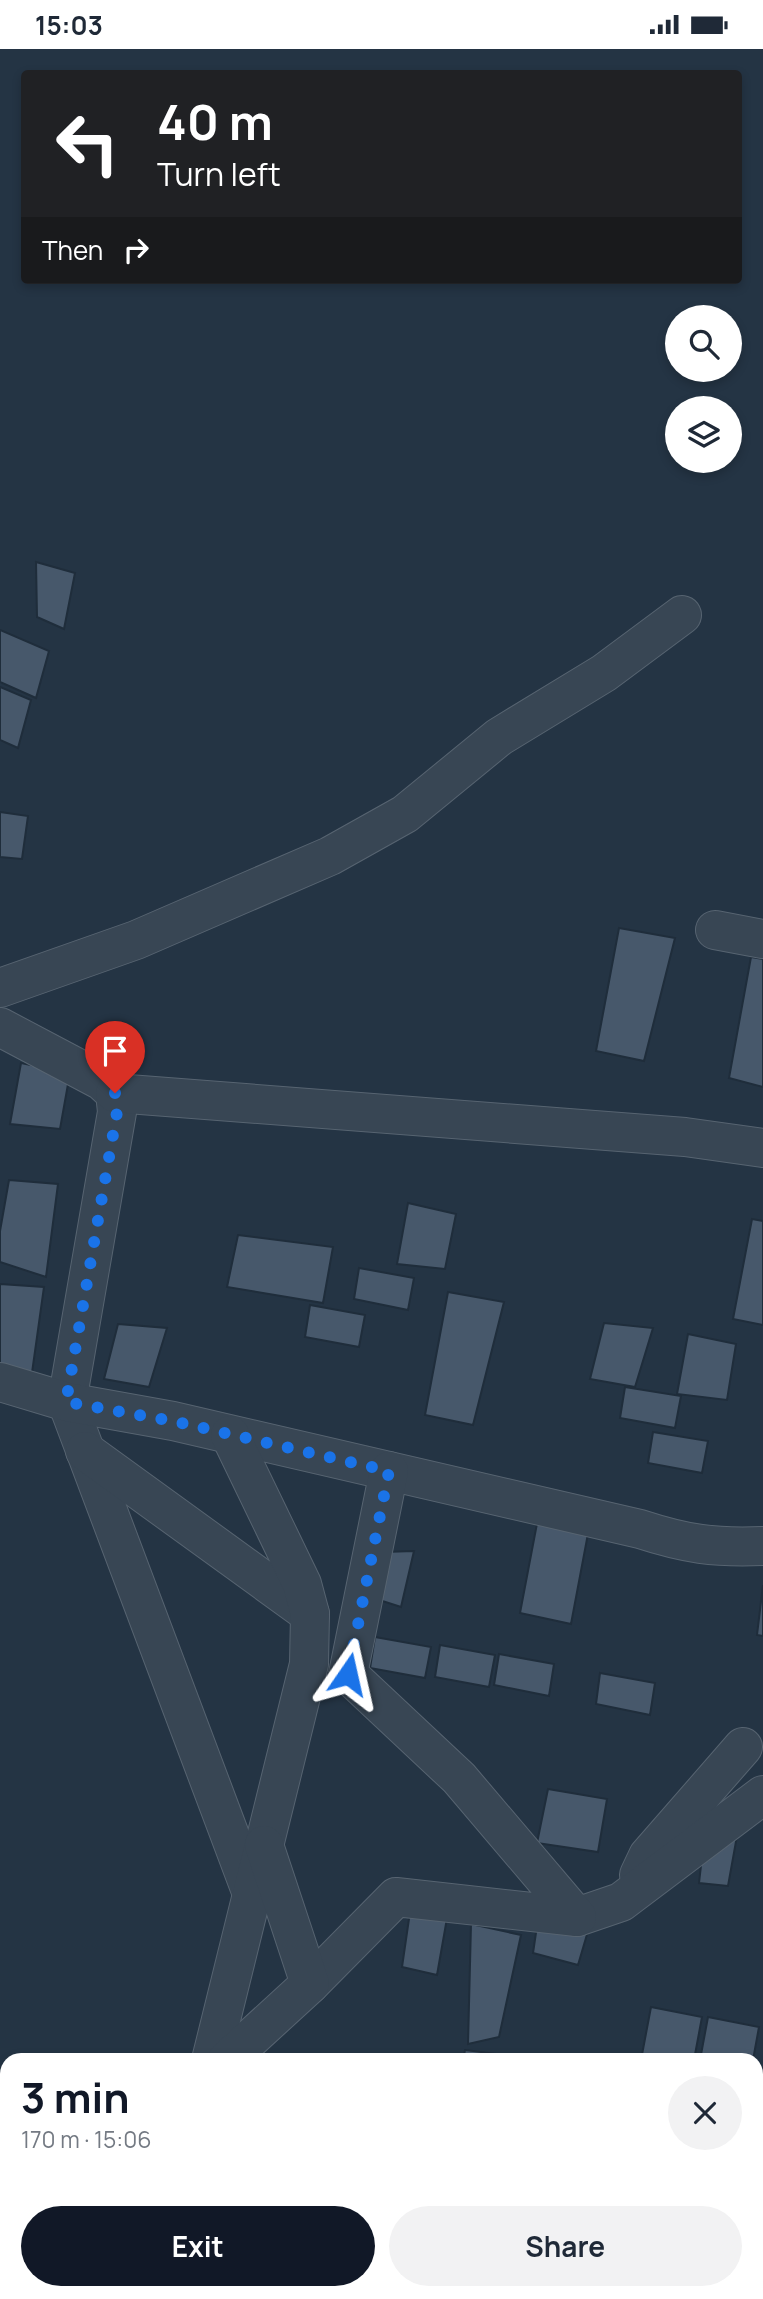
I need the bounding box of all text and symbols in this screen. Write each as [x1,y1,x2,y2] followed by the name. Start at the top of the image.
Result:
[35,7,103,43] text: 15:03
[157,88,273,155] text: 40 m
[42,98,133,189] icon: left
[157,152,281,196] text: Turn left
[117,231,155,269] icon: right
[42,232,103,268] text: Then
[665,305,742,473] map controls
[665,305,742,382] button: search
[665,396,742,473] button: layers
[85,1021,145,1093] pin
[96,1032,134,1070] icon: arrive
[311,1637,385,1711] position arrow
[21,2068,130,2126] text: 3 min
[668,2076,742,2150] button: close
[21,2123,152,2155] text: 170 m · 15:06
[21,2206,375,2286] button: Exit
[389,2206,742,2286] button: Share

